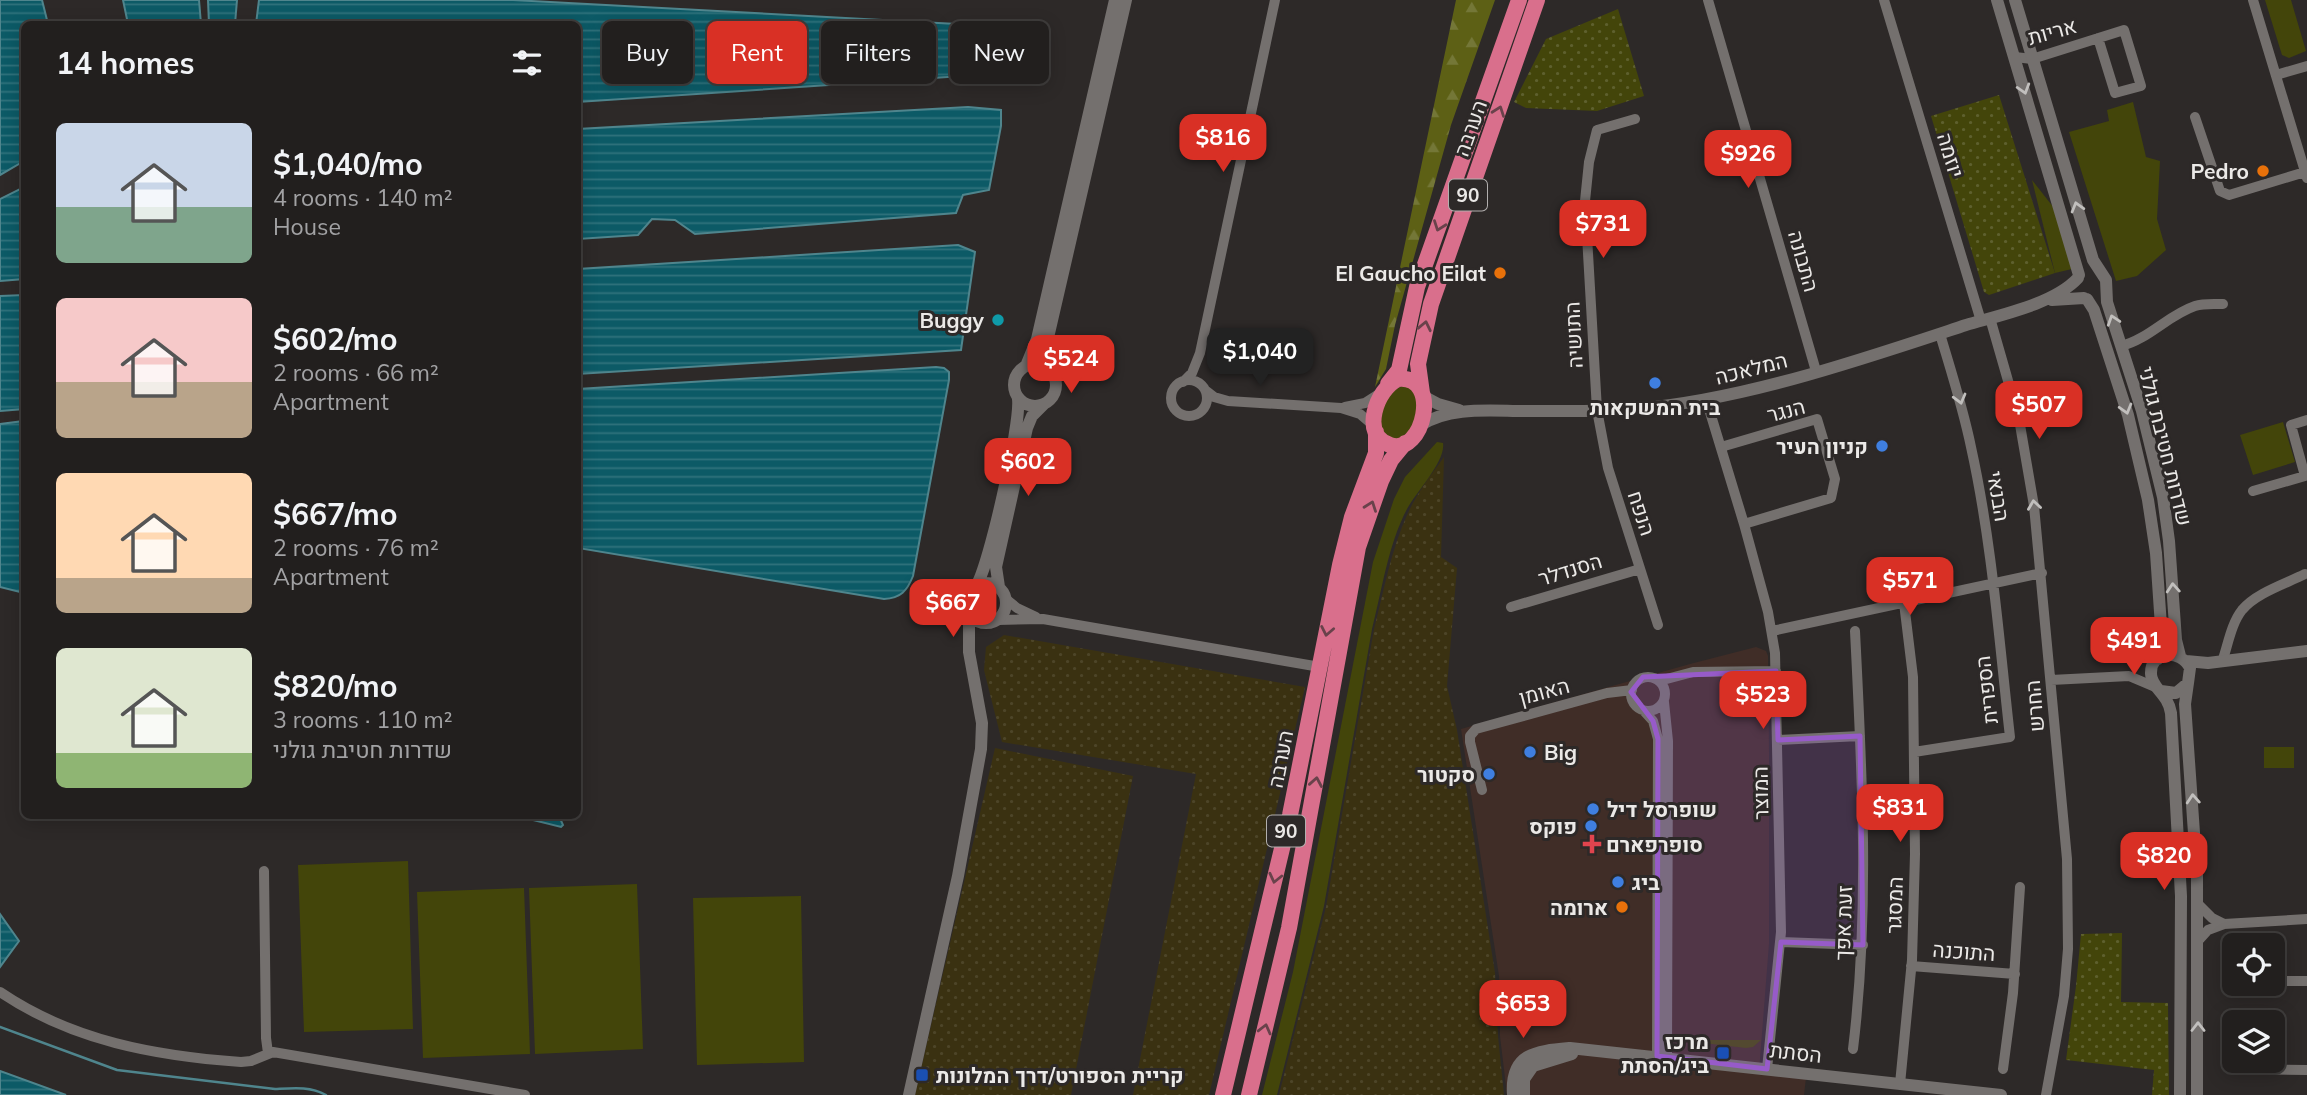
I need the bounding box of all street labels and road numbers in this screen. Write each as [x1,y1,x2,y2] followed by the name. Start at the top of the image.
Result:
[2025,12,2079,50] street label: אריות
[1448,96,1492,160] street label: הערבה
[1932,129,1970,181] street label: יוזמה
[1449,180,1487,210] road number: 90
[1783,227,1825,295] street label: התבונה
[1558,301,1588,369] street label: התושיה
[1712,346,1790,390] street label: המלאכה
[2134,364,2198,528] street label: שדרות חטיבת גולני
[1764,393,1808,427] street label: הנגר
[1982,469,2016,523] street label: הבנאי
[1623,487,1661,539] street label: הנפח
[1535,547,1605,591] street label: הסנדלר
[1969,654,2003,726] street label: הספרית
[1516,672,1572,710] street label: האומן
[2019,679,2049,733] street label: החרש
[1262,728,1298,790] street label: הערבה
[1747,766,1773,820] street label: המוצר
[1267,816,1305,846] road number: 90
[1880,876,1908,934] street label: המסגר
[1829,885,1857,961] street label: זעת אפך
[1932,936,1996,966] street label: התוכנה
[1769,1036,1823,1068] street label: הסתת

